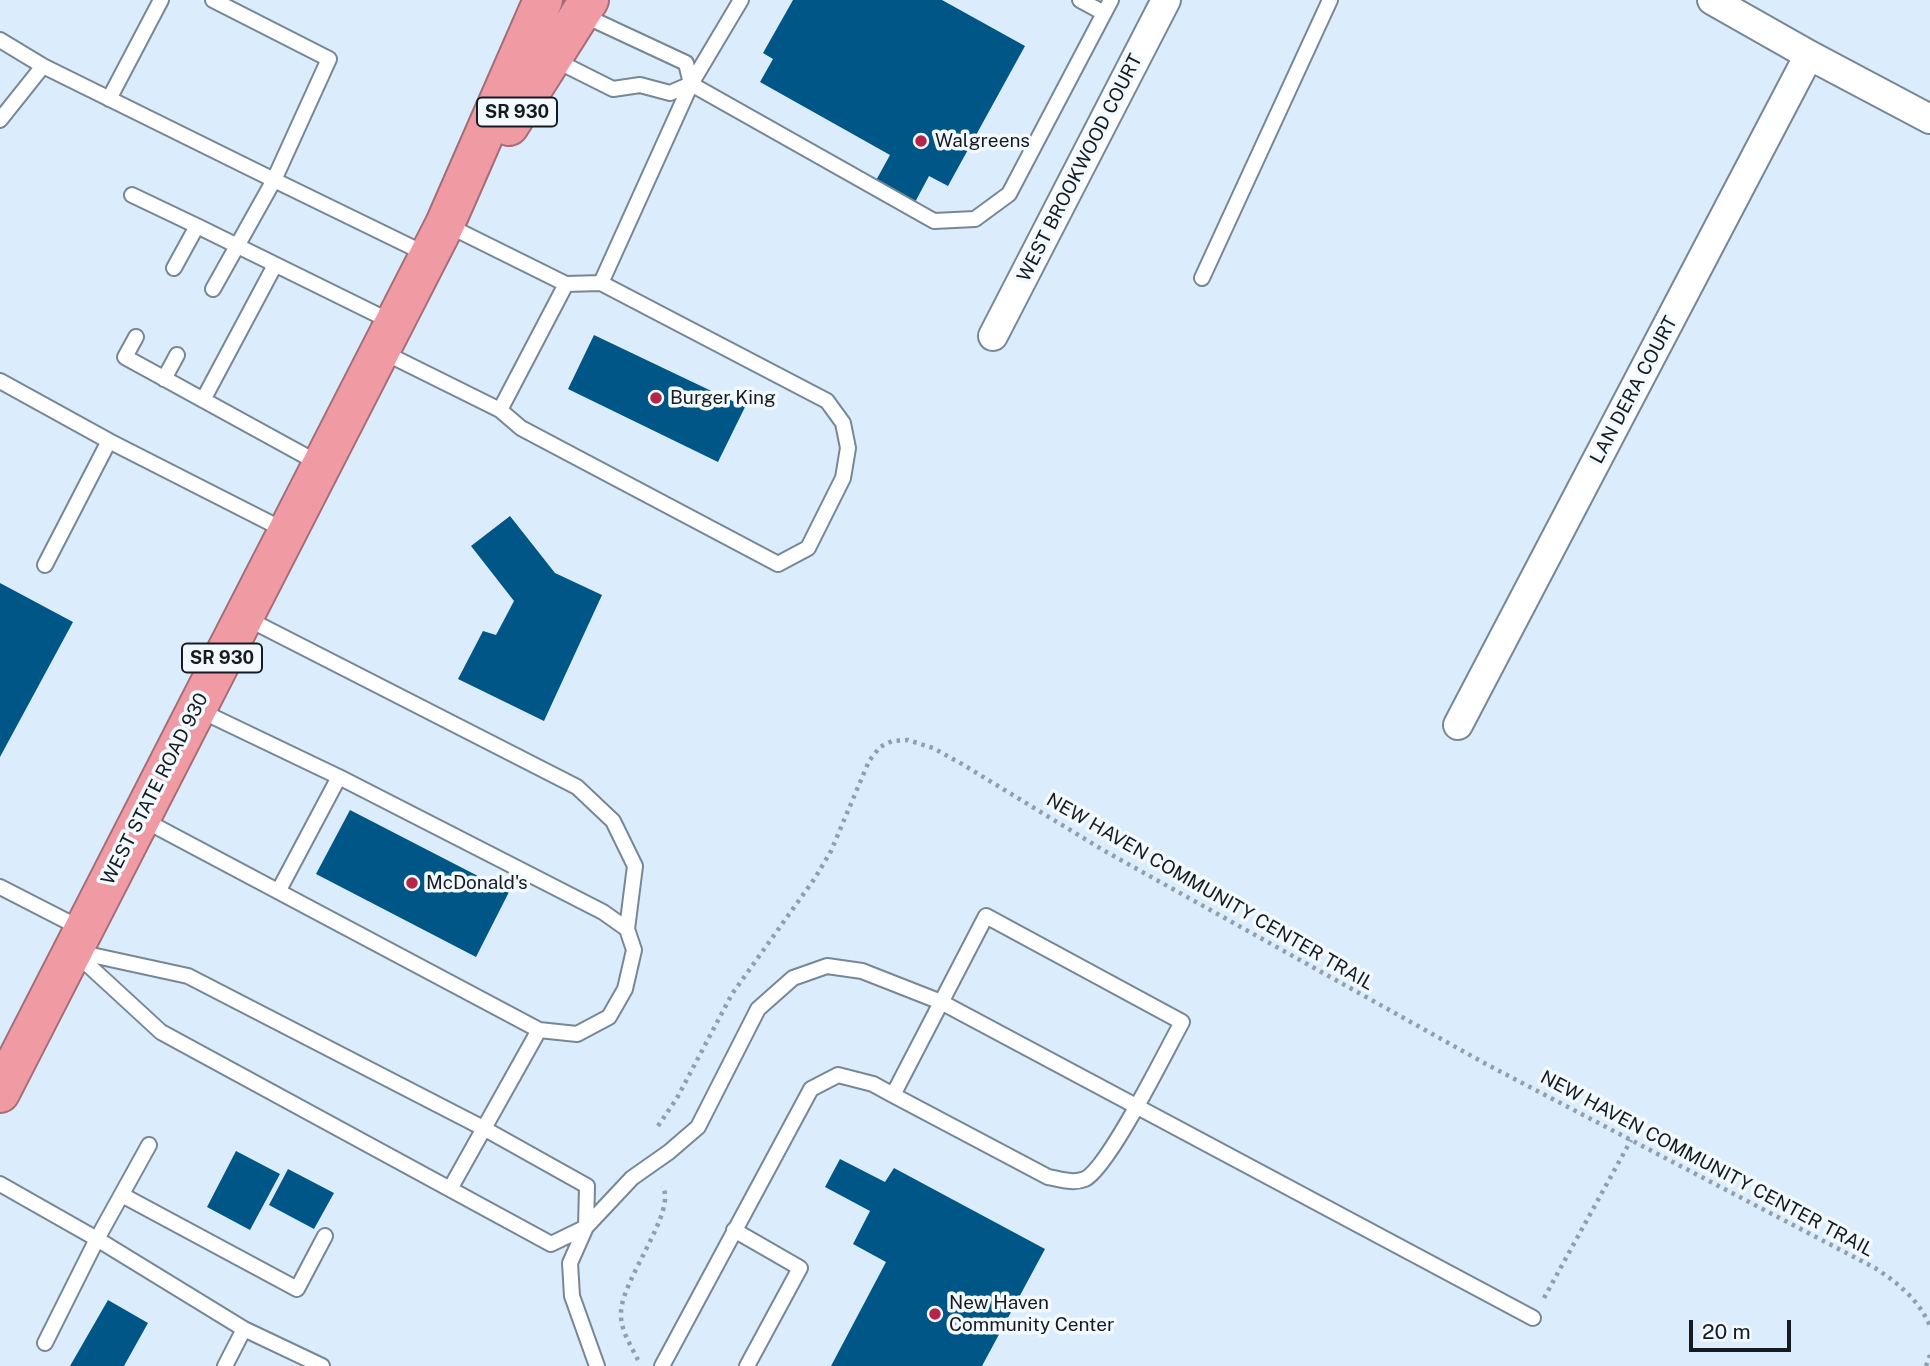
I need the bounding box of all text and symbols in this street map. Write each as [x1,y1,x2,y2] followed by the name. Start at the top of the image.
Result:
[1013,50,1147,286] street label: WEST BROOKWOOD COURT
[477,98,557,127] road number: SR 930
[935,130,1030,152] place label: Walgreens
[913,133,929,149] marker: Walgreens
[1585,312,1683,468] street label: LAN DERA COURT
[670,387,776,409] place label: Burger King
[648,390,664,406] marker: Burger King
[182,644,262,672] road number: SR 930
[97,689,213,889] street label: WEST STATE ROAD 930
[1042,789,1378,995] street label: NEW HAVEN COMMUNITY CENTER TRAIL
[426,872,528,894] place label: McDonald's
[404,875,420,891] marker: McDonald's
[1536,1066,1878,1262] street label: NEW HAVEN COMMUNITY CENTER TRAIL
[949,1292,1114,1336] place label: New Haven Community Center
[927,1306,943,1322] marker: New Haven Community Center
[1692,1306,1794,1350] scale bar
[1702,1319,1751,1344] text: 20 m

